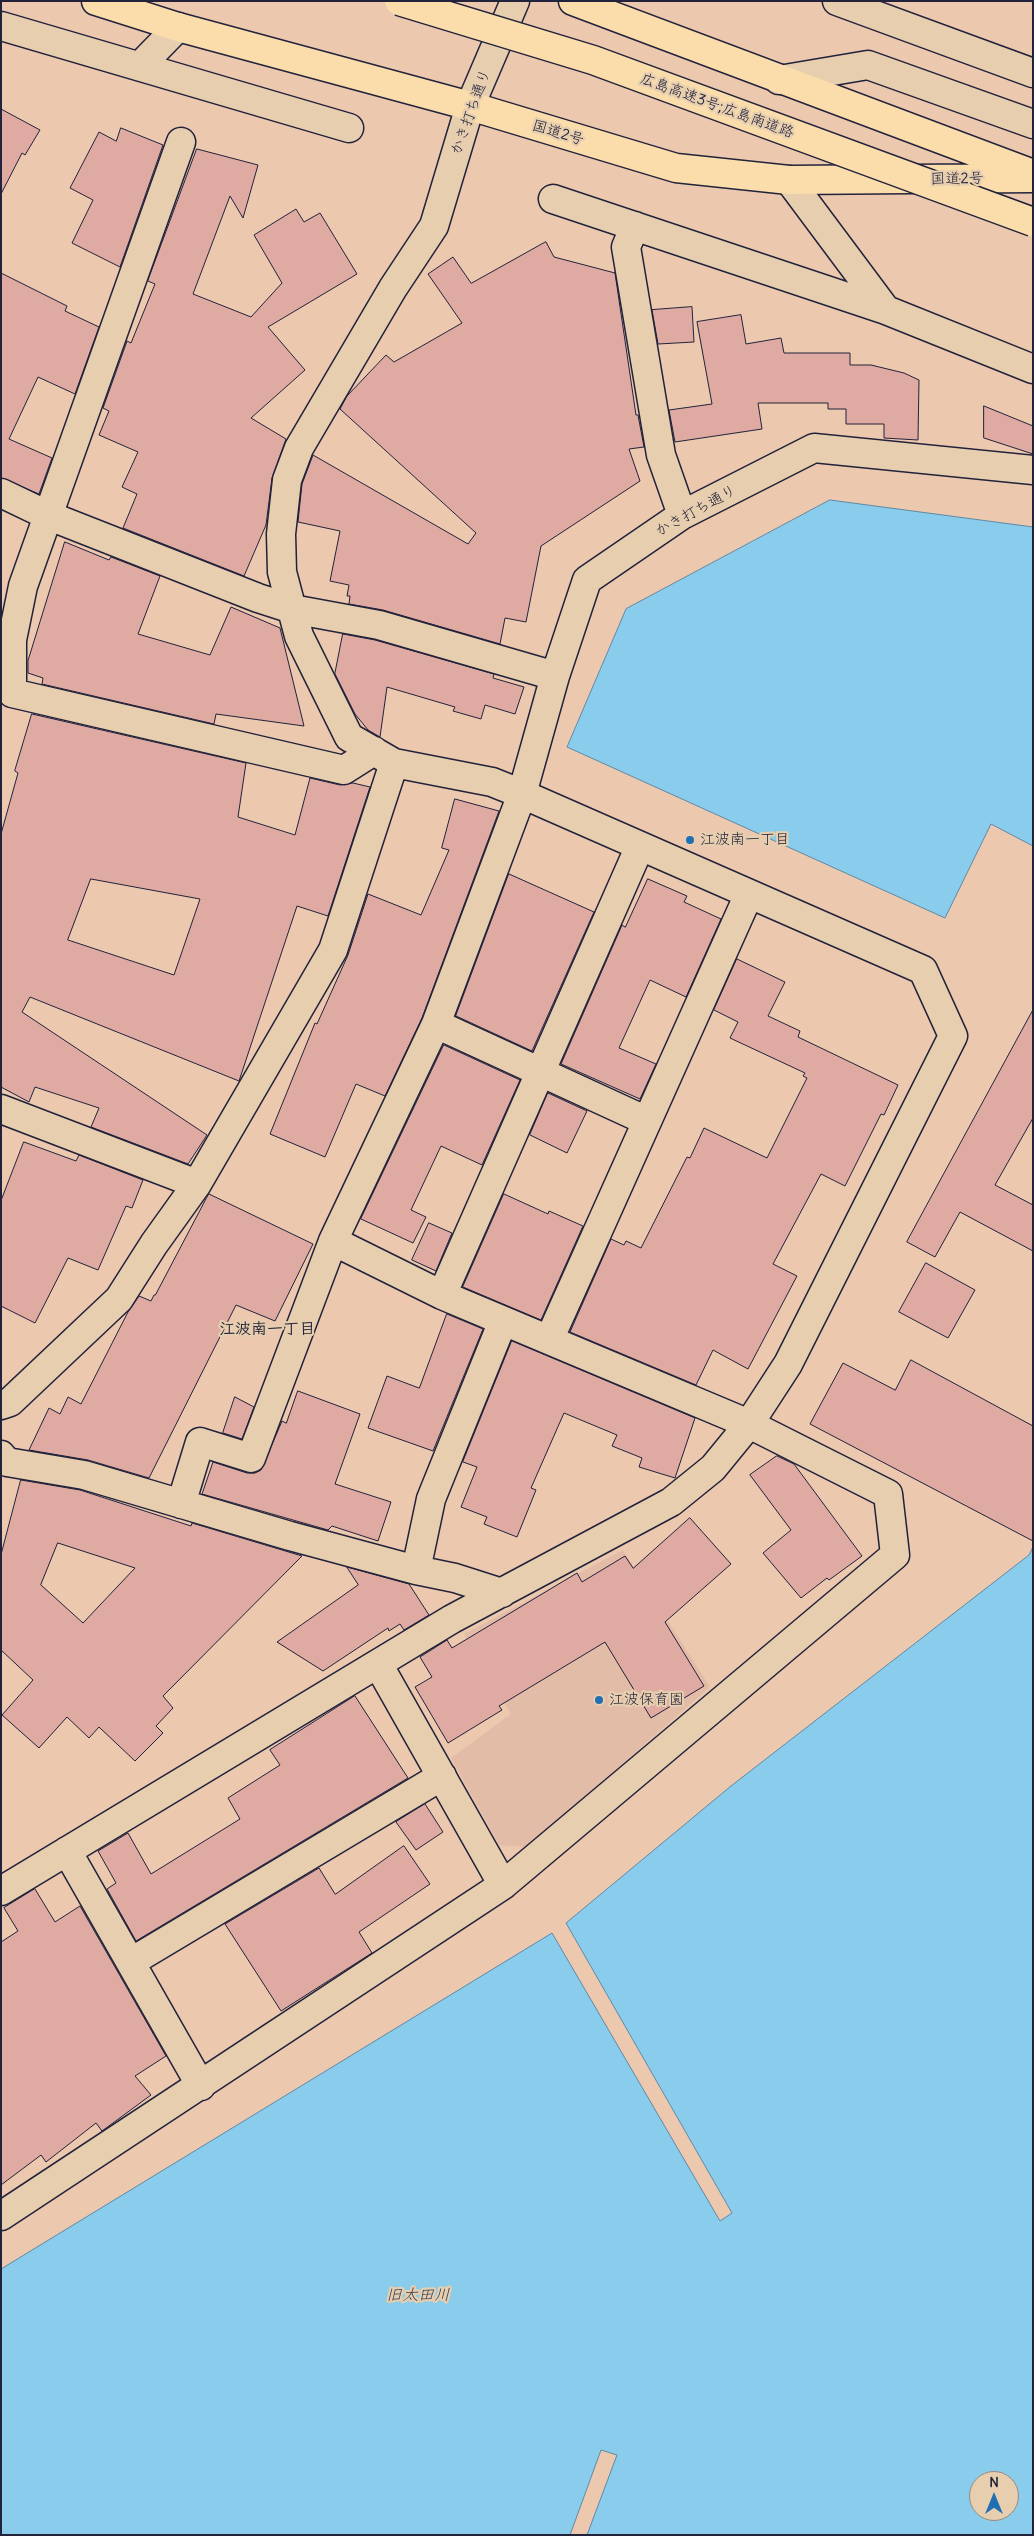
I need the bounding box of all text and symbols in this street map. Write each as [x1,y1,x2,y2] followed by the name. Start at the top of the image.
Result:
[447,67,495,157] street label: かき打ち通り
[638,70,796,142] street label: 広島高速3号;広島南道路
[530,117,586,149] street label: 国道2号
[930,170,984,188] street label: 国道2号
[652,481,740,541] street label: かき打ち通り
[700,831,790,849] place label: 江波南一丁目
[684,834,696,846] marker: 江波南一丁目
[219,1319,315,1339] district label: 江波南一丁目
[609,1691,684,1709] place label: 江波保育園
[593,1694,605,1706] marker: 江波保育園
[386,2285,450,2305] water label: 旧太田川
[969,2471,1019,2521] north arrow
[989,2473,999,2491] text: N

